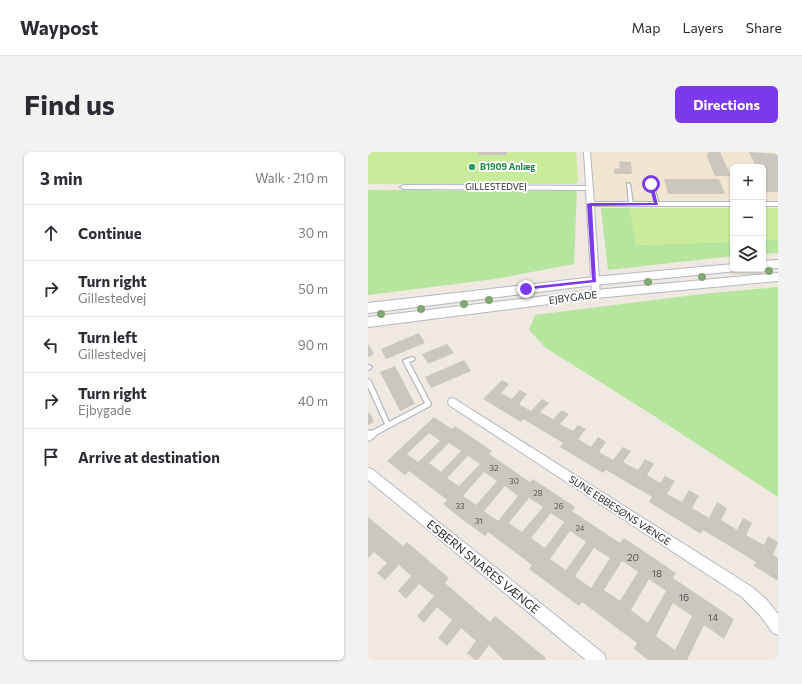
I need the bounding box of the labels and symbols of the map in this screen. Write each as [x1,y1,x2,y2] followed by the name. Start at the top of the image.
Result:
[480,161,535,172] place label: B1909 Anlæg
[467,162,477,172] marker: B1909 Anlæg
[642,175,660,193] route start
[465,181,527,192] street label: GILLESTEDVEJ
[517,280,535,298] route end
[548,288,598,306] street label: EJBYGADE
[490,463,499,473] house number: 32
[567,473,673,547] street label: SUNE EBBESØNS VÆNGE
[509,476,519,486] house number: 30
[533,488,543,498] house number: 28
[455,501,465,511] house number: 33
[554,501,564,511] house number: 26
[424,516,543,616] street label: ESBERN SNARES VÆNGE
[475,516,483,526] house number: 31
[575,523,585,533] house number: 24
[627,551,639,563] house number: 20
[652,567,662,579] house number: 18
[679,591,689,603] house number: 16
[708,611,718,623] house number: 14

